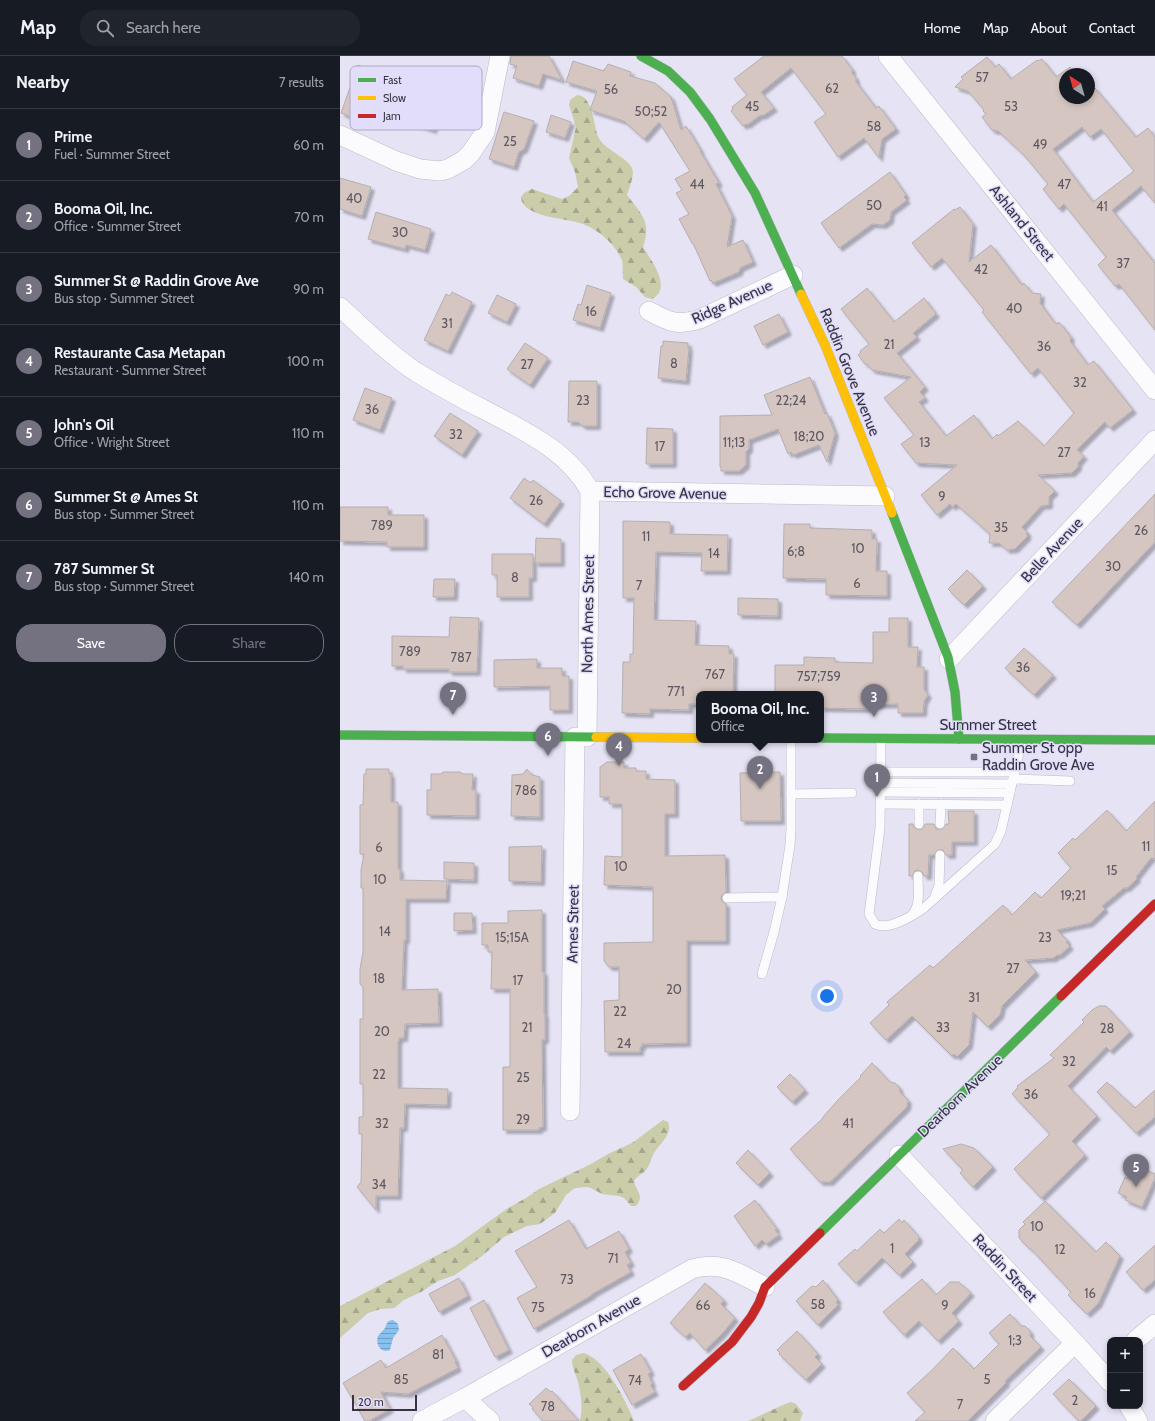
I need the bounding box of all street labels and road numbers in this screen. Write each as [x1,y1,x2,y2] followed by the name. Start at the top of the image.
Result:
[986,181,1058,265] street label: Ashland Street
[689,276,775,328] street label: Ridge Avenue
[816,305,884,439] street label: Raddin Grove Avenue
[603,483,727,503] street label: Echo Grove Avenue
[1017,514,1087,586] street label: Belle Avenue
[578,555,598,673] street label: North Ames Street
[939,716,1037,734] street label: Summer Street
[563,885,583,963] street label: Ames Street
[914,1051,1006,1141] street label: Dearborn Avenue
[969,1230,1041,1306] street label: Raddin Street
[538,1290,644,1362] street label: Dearborn Avenue

